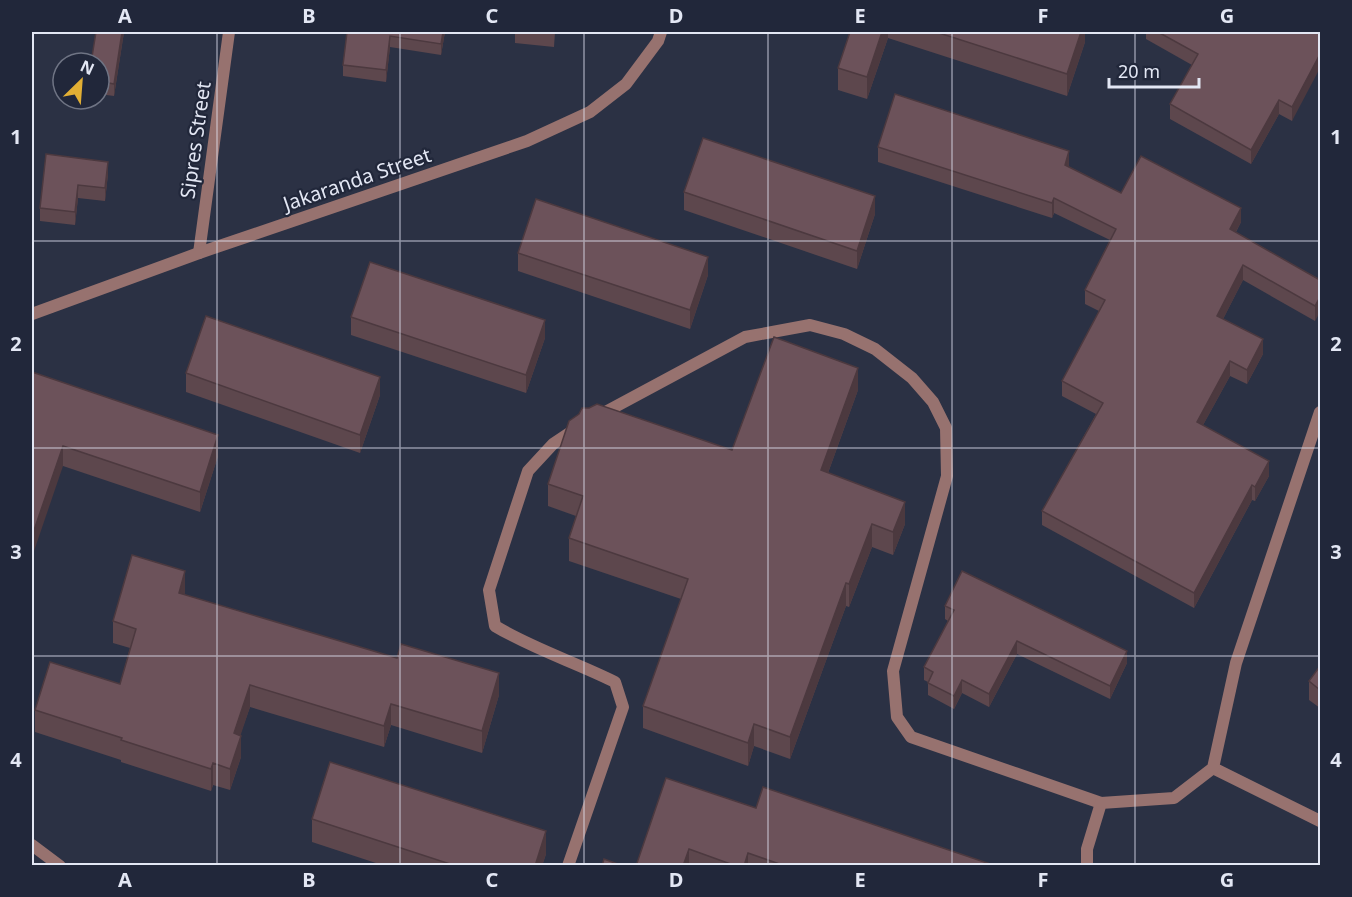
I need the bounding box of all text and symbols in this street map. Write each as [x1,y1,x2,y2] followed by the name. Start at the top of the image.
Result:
[118,2,132,29] text: A
[302,2,316,29] text: B
[486,2,499,29] text: C
[669,2,683,29] text: D
[854,2,866,29] text: E
[1038,2,1048,29] text: F
[1220,2,1234,29] text: G
[51,51,111,111] north arrow
[1109,51,1199,89] scale bar
[77,55,98,80] text: N
[1118,59,1160,83] text: 20 m
[173,80,217,200] street label: Sipres Street
[10,123,22,150] text: 1
[1330,123,1342,150] text: 1
[278,141,434,218] street label: Jakaranda Street
[10,330,22,357] text: 2
[1330,330,1342,357] text: 2
[10,538,22,565] text: 3
[1330,538,1342,565] text: 3
[10,746,22,773] text: 4
[1330,746,1342,773] text: 4
[118,866,132,893] text: A
[302,866,316,893] text: B
[486,866,499,893] text: C
[669,866,683,893] text: D
[854,866,866,893] text: E
[1038,866,1048,893] text: F
[1220,866,1234,893] text: G

